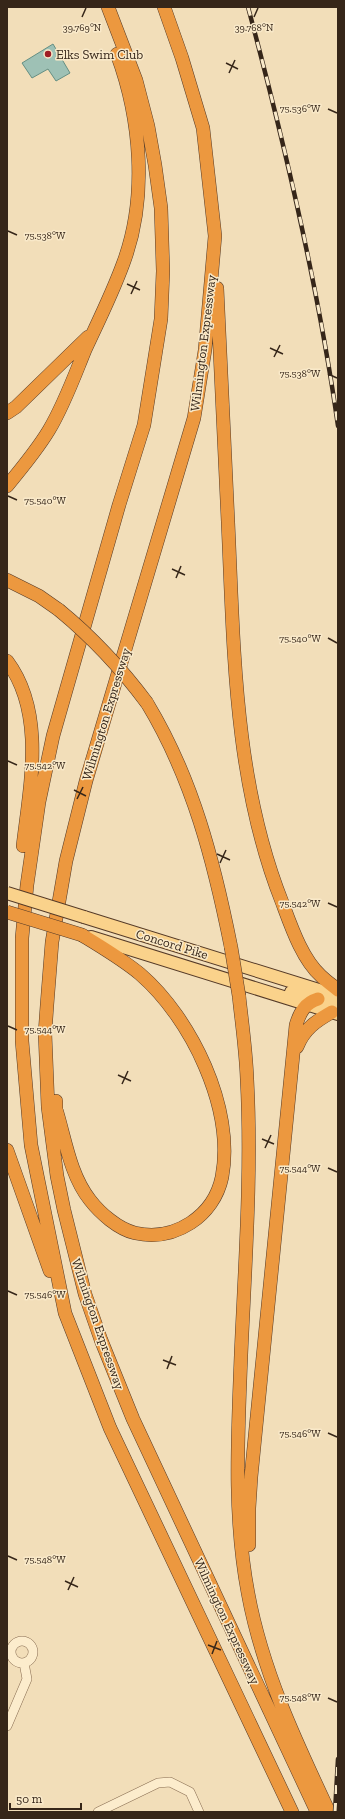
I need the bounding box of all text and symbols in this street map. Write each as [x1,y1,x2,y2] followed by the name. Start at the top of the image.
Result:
[63,22,102,34] text: 39.769°N
[235,22,274,34] text: 39.768°N
[56,47,143,62] place label: Elks Swim Club
[43,49,53,59] marker: Elks Swim Club
[280,103,321,115] text: 75.536°W
[25,230,66,242] text: 75.538°W
[187,274,219,412] street label: Wilmington Expressway
[280,368,321,380] text: 75.538°W
[24,495,66,507] text: 75.540°W
[279,633,321,645] text: 75.540°W
[79,646,133,782] street label: Wilmington Expressway
[25,760,66,772] text: 75.542°W
[280,898,321,910] text: 75.542°W
[134,926,210,962] street label: Concord Pike
[25,1024,66,1036] text: 75.544°W
[280,1163,321,1175] text: 75.544°W
[69,1257,128,1392] street label: Wilmington Expressway
[24,1289,66,1301] text: 75.546°W
[279,1428,321,1440] text: 75.546°W
[24,1554,66,1566] text: 75.548°W
[191,1556,263,1687] street label: Wilmington Expressway
[279,1692,321,1704] text: 75.548°W
[10,1785,81,1811] scale bar
[16,1792,43,1806] text: 50 m

